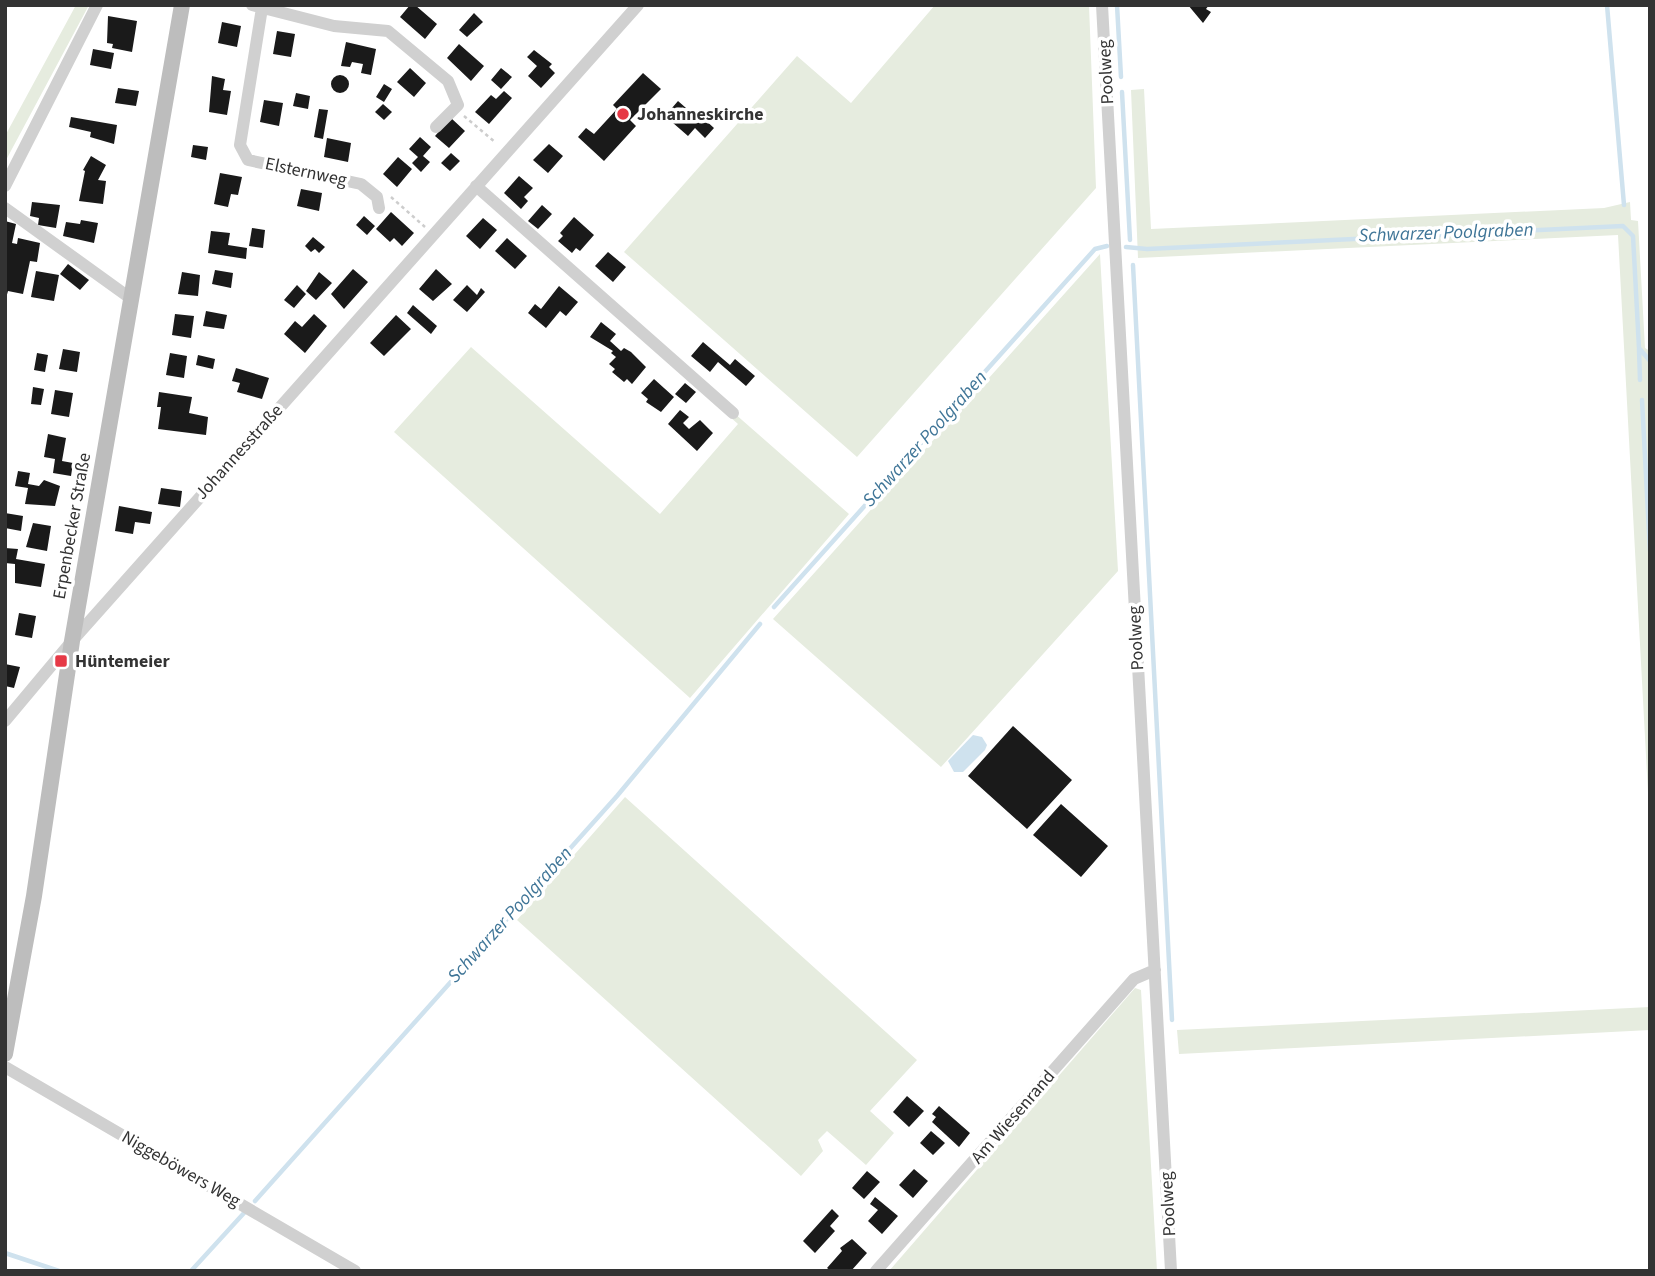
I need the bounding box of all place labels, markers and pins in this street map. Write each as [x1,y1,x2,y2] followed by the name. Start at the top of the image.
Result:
[637,102,764,127] place label: Johanneskirche
[615,106,631,122] marker: Johanneskirche
[75,649,171,674] place label: Hüntemeier
[53,653,69,669] marker: Hüntemeier

